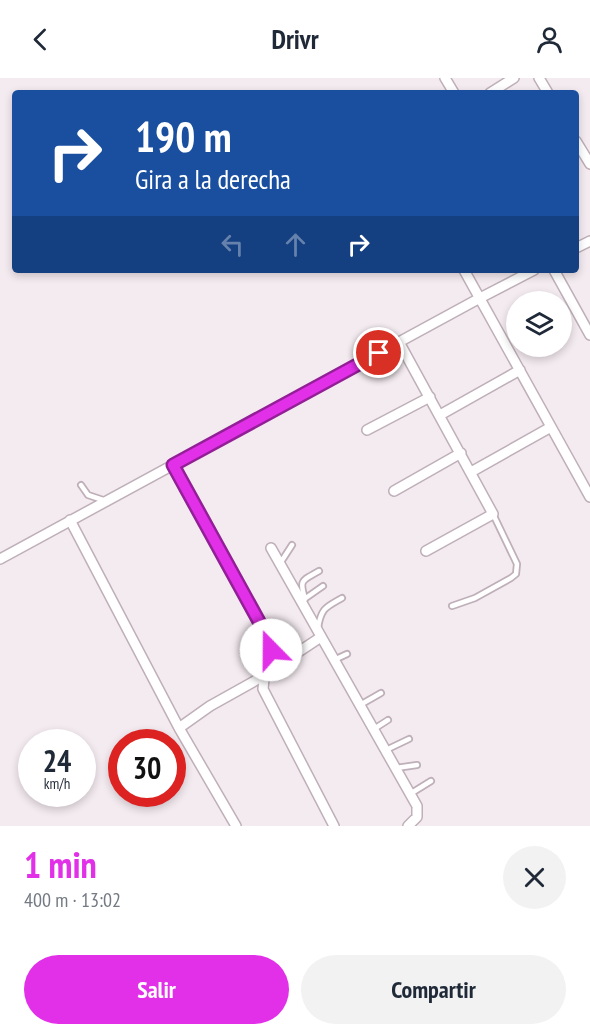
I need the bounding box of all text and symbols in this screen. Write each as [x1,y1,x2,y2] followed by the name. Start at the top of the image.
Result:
[271,22,319,56] text: Drivr
[24,23,57,56] icon: back
[533,23,566,56] icon: person
[135,109,232,164] text: 190 m
[36,114,114,192] icon: right
[135,162,291,196] text: Gira a la derecha
[216,228,249,261] icon: left
[279,228,312,261] icon: ahead
[342,228,375,261] icon: right
[506,291,572,357] map controls
[506,291,572,357] button: layers
[353,327,404,378] pin
[362,336,395,369] icon: arrive
[239,618,303,682] position arrow
[108,729,186,807] speed limit sign: 30
[43,741,71,780] text: 24
[44,774,70,793] text: km/h
[24,841,97,888] text: 1 min
[503,846,566,909] button: close
[24,887,121,913] text: 400 m · 13:02
[24,955,289,1024] button: Salir
[301,955,566,1024] button: Compartir

